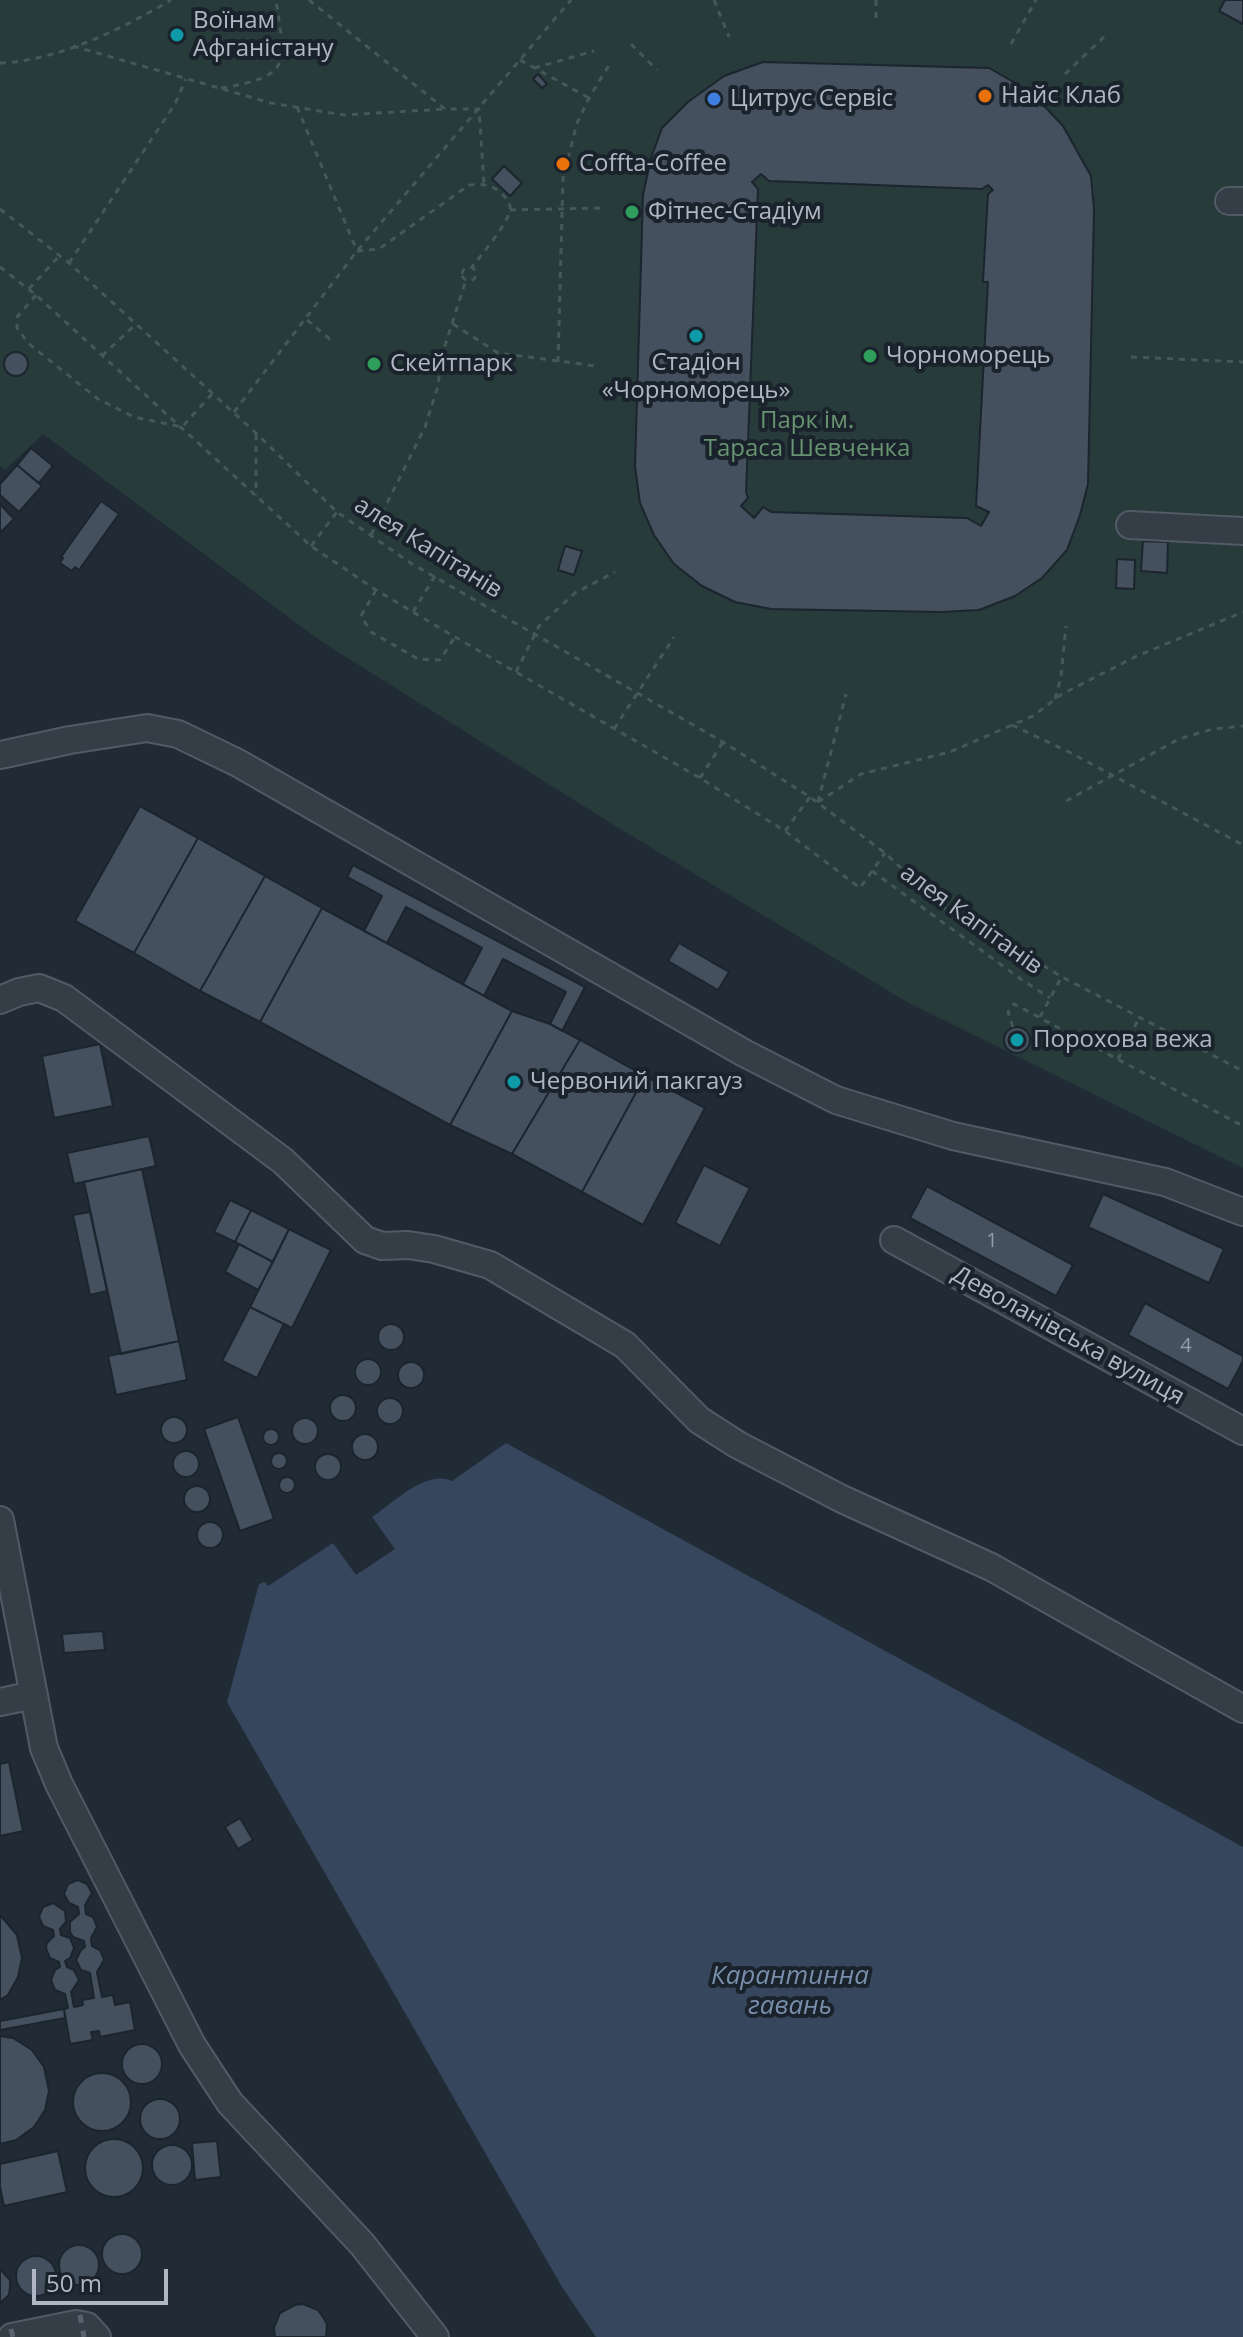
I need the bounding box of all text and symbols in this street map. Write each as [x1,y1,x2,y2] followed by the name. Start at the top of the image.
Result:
[193,7,334,63] place label: Воїнам Афганістану
[168,26,186,44] marker: Воїнам Афганістану
[1001,82,1121,110] place label: Найс Клаб
[730,85,893,113] place label: Цитрус Сервіс
[976,87,994,105] marker: Найс Клаб
[705,90,723,108] marker: Цитрус Сервіс
[579,150,727,178] place label: Coffta-Coffee
[554,155,572,173] marker: Coffta-Coffee
[648,198,822,226] place label: Фітнес-Стадіум
[623,203,641,221] marker: Фітнес-Стадіум
[687,327,705,345] marker: Стадіон «Чорноморець»
[886,342,1051,370] place label: Чорноморець
[861,347,879,365] marker: Чорноморець
[602,349,790,405] place label: Стадіон «Чорноморець»
[390,350,513,378] place label: Скейтпарк
[365,355,383,373] marker: Скейтпарк
[704,407,910,463] park label: Парк ім. Тараса Шевченка
[349,491,507,605] street label: алея Капітанів
[894,859,1048,981] street label: алея Капітанів
[1033,1026,1213,1054] place label: Порохова вежа
[1008,1031,1026,1049] marker: Порохова вежа
[530,1068,743,1096] place label: Червоний пакгауз
[505,1073,523,1091] marker: Червоний пакгауз
[986,1229,998,1253] house number: 1
[947,1260,1189,1412] street label: Деволанівська вулиця
[1180,1334,1192,1358] house number: 4
[711,1961,869,2022] water label: Карантинна гавань
[36,2253,172,2303] scale bar
[46,2266,102,2299] text: 50 m

